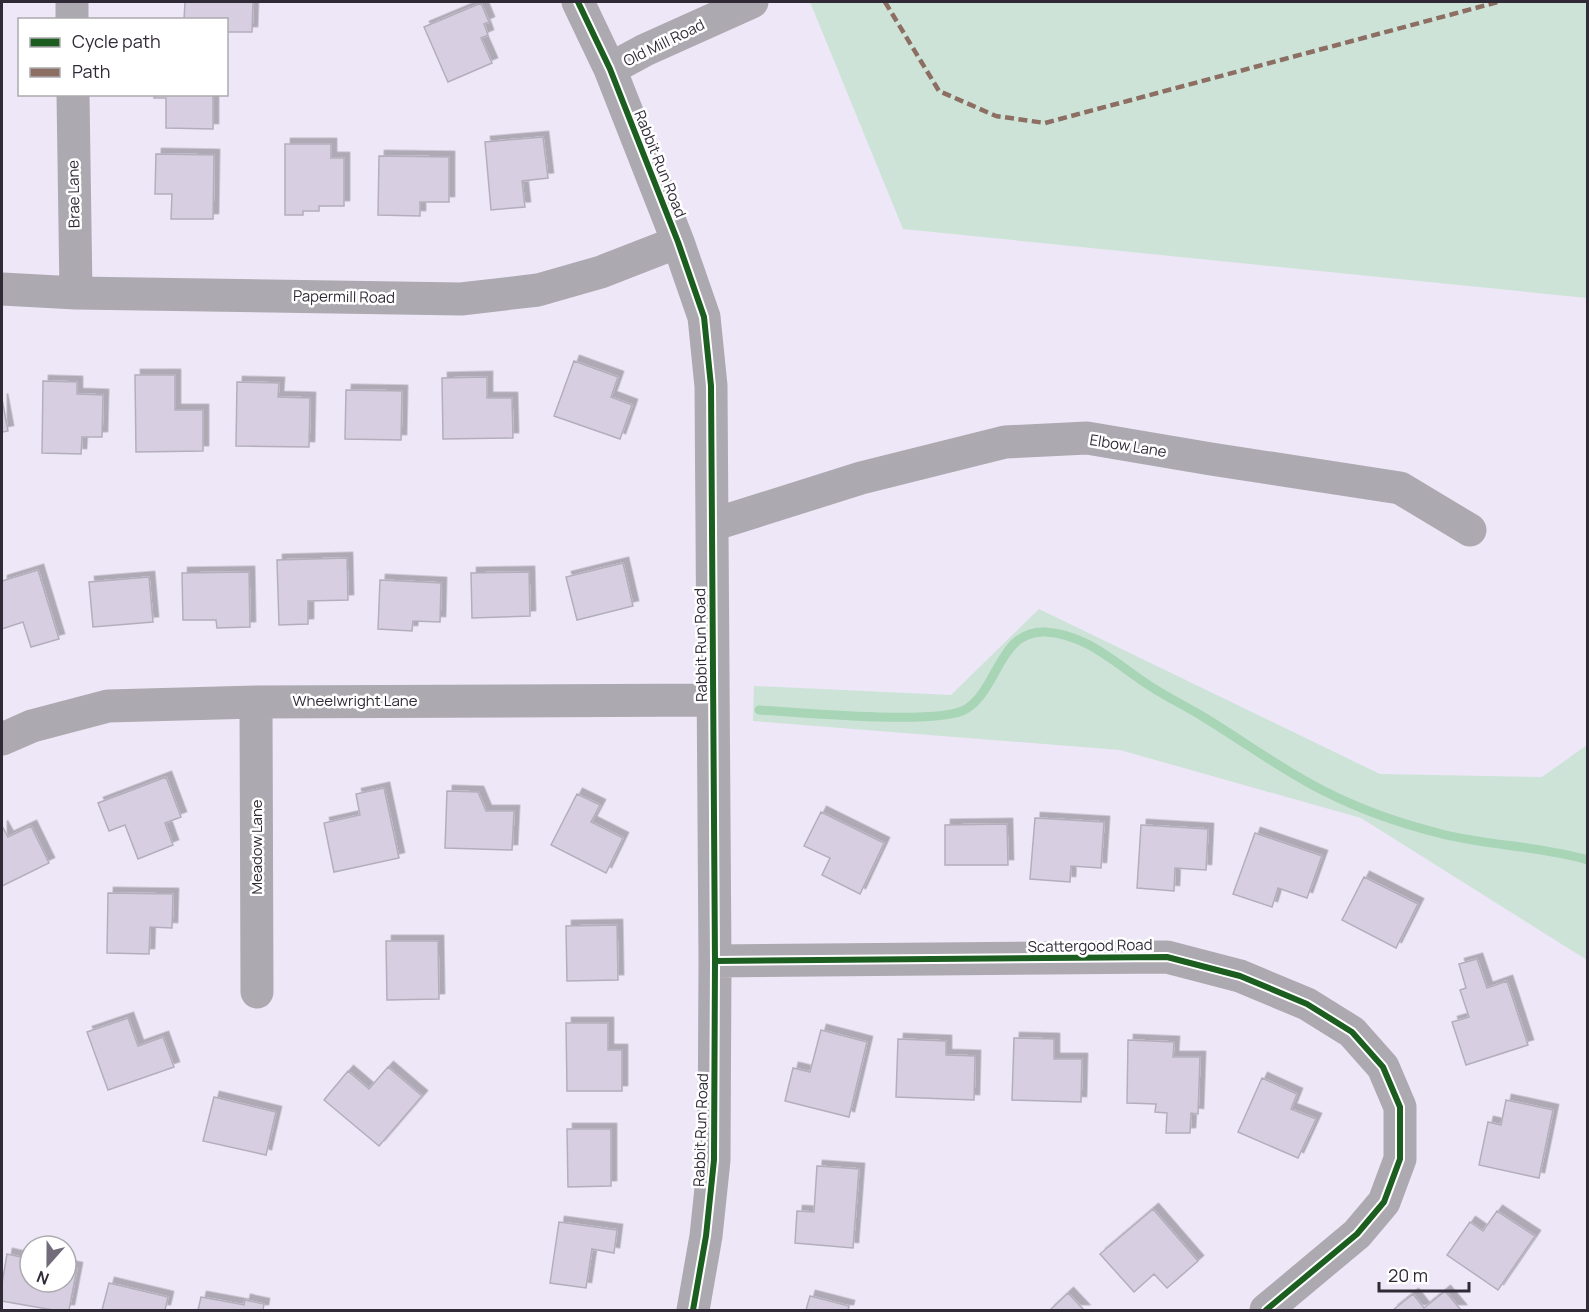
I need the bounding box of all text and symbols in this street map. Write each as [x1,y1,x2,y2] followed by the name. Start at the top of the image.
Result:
[620,14,708,71] street label: Old Mill Road
[18,18,228,96] legend
[72,29,161,53] text: Cycle path
[72,59,110,83] text: Path
[629,107,692,221] street label: Rabbit Run Road
[62,160,85,228] street label: Brae Lane
[293,285,395,308] street label: Papermill Road
[1088,429,1168,462] street label: Elbow Lane
[689,588,712,702] street label: Rabbit Run Road
[293,690,418,711] street label: Wheelwright Lane
[246,799,267,895] street label: Meadow Lane
[1027,934,1153,957] street label: Scattergood Road
[688,1073,713,1187] street label: Rabbit Run Road
[18,1234,78,1294] north arrow
[1379,1255,1469,1293] scale bar
[1388,1263,1428,1287] text: 20 m
[33,1266,52,1290] text: N

